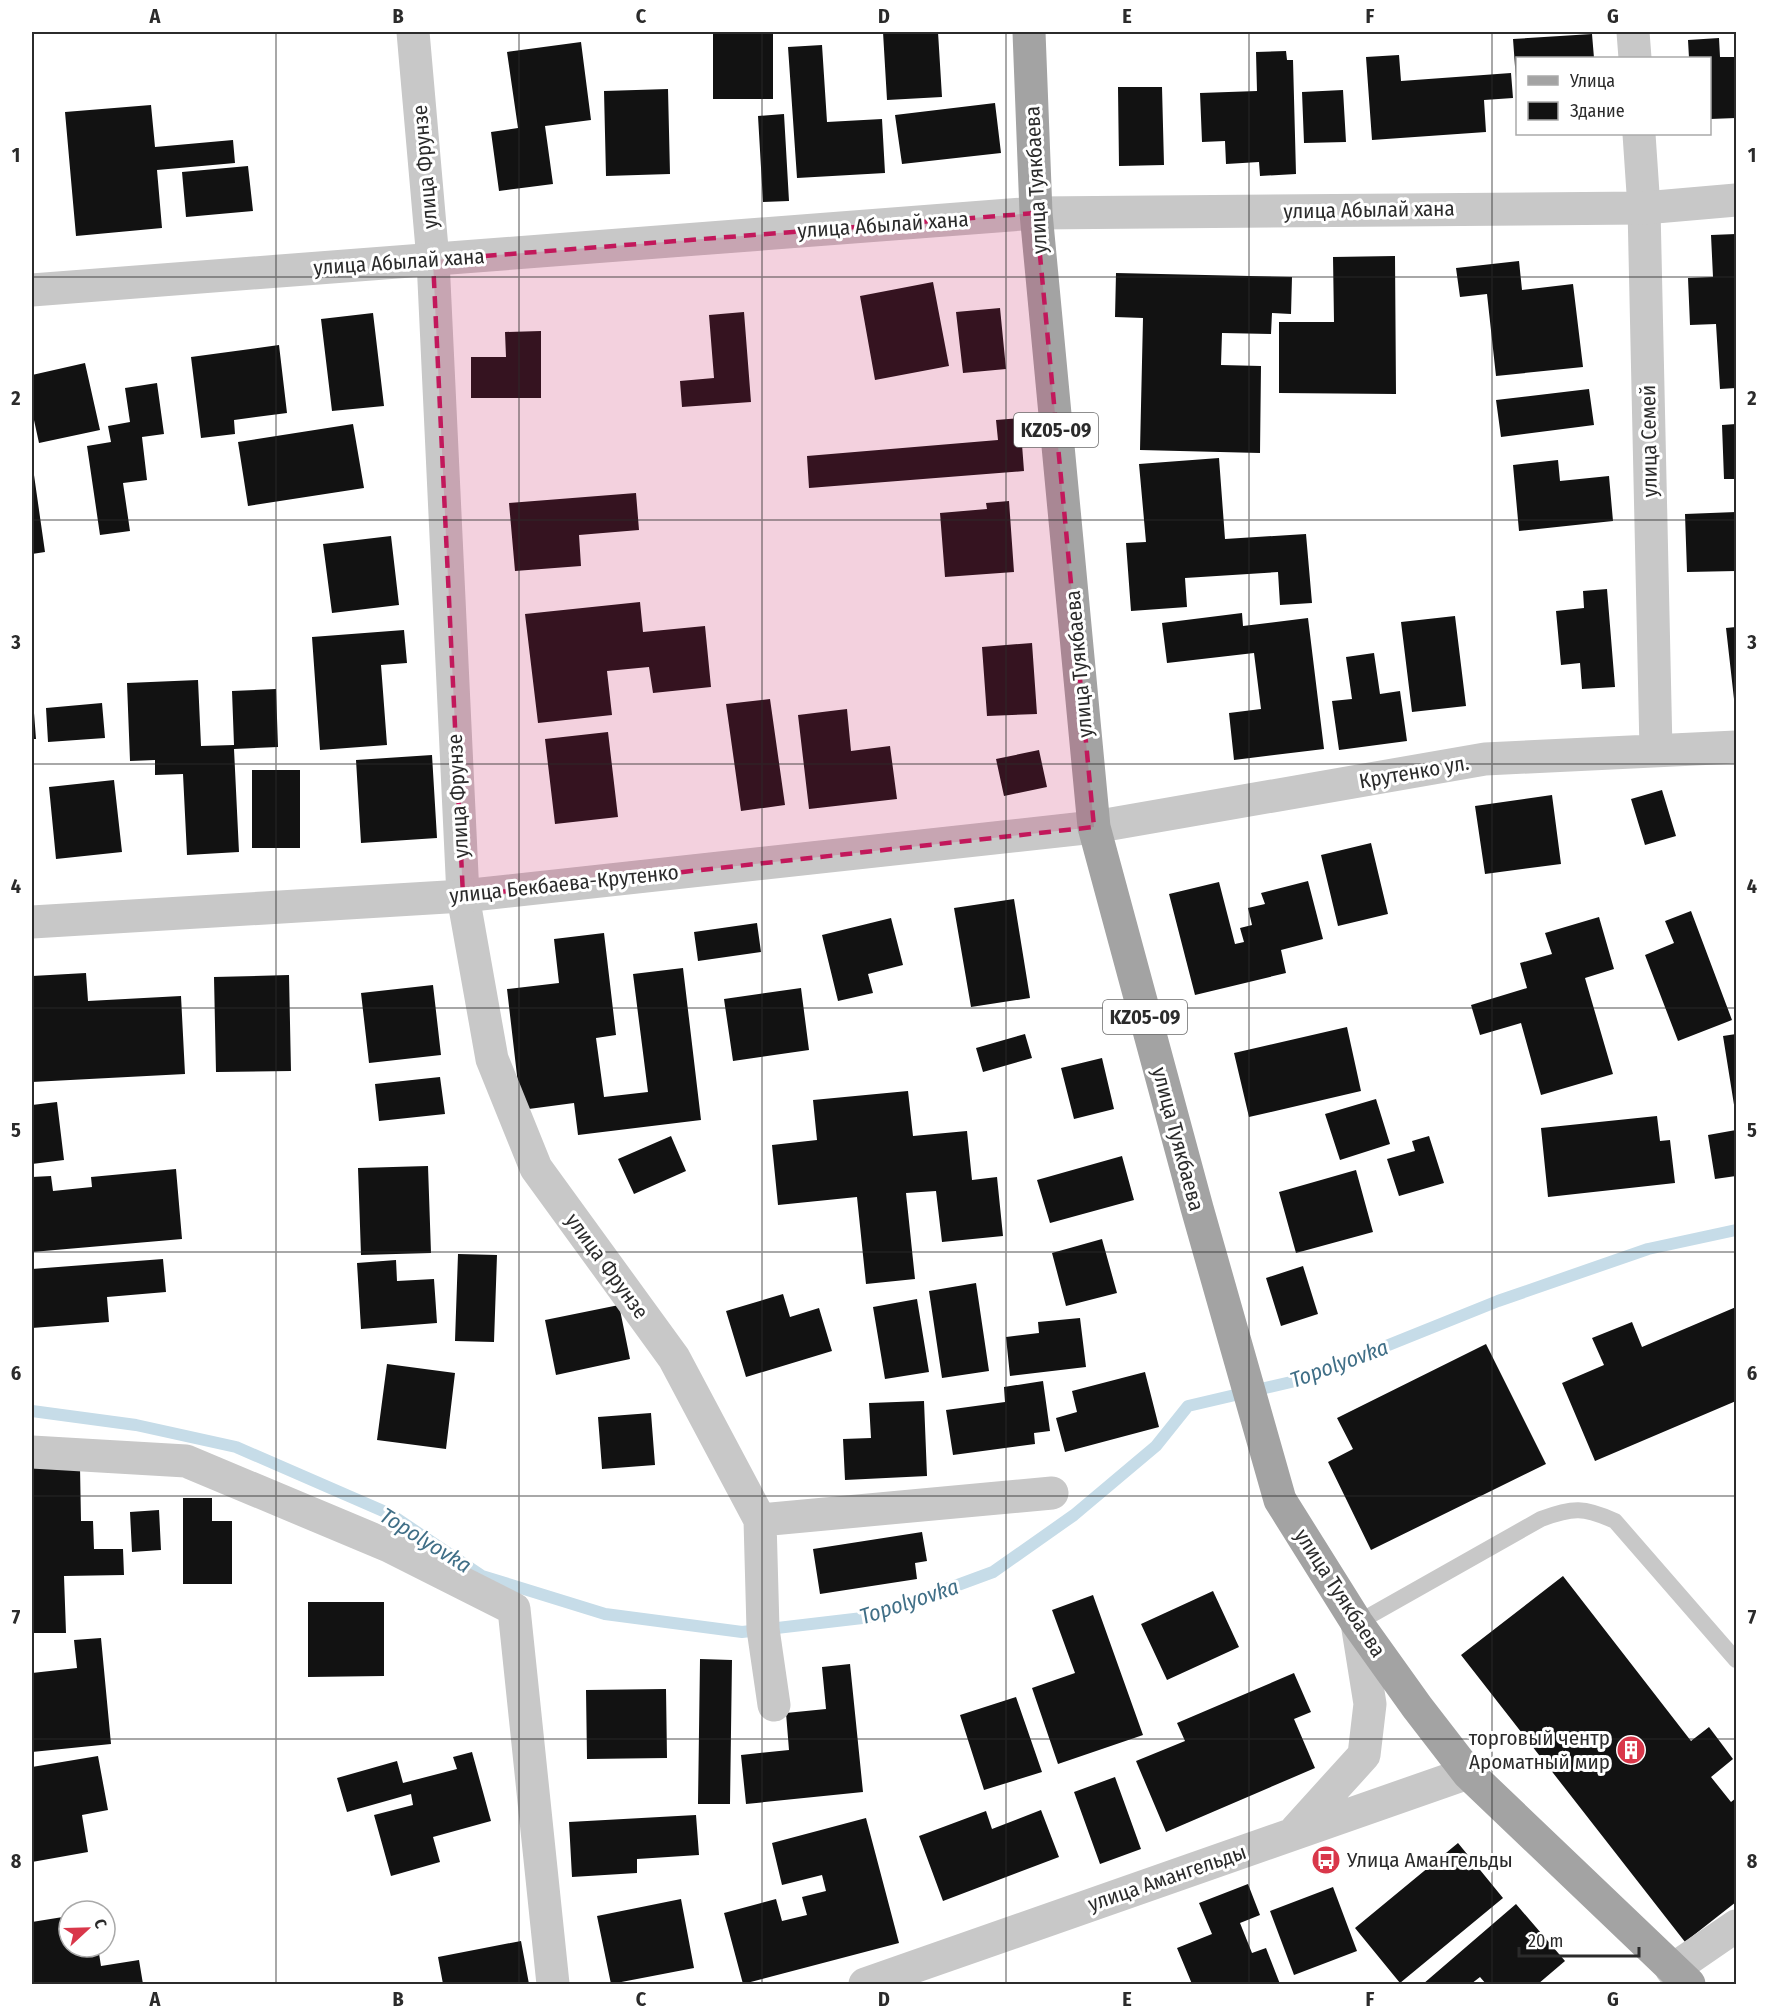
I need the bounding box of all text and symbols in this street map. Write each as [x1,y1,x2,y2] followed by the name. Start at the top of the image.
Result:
[149,4,162,28] text: A
[392,4,404,28] text: B
[636,4,647,28] text: C
[878,4,890,28] text: D
[1122,4,1132,28] text: E
[1366,4,1375,28] text: F
[1607,4,1619,28] text: G
[1516,57,1711,135] legend
[1569,70,1615,92] text: Улица
[1570,100,1625,122] text: Здание
[407,104,443,230] street label: улица Фрунзе
[1019,106,1053,254] street label: улица Туякбаева
[12,143,20,167] text: 1
[1748,143,1756,167] text: 1
[1283,196,1455,224] street label: улица Абылай хана
[797,206,969,244] street label: улица Абылай хана
[313,243,485,281] street label: улица Абылай хана
[1635,384,1663,498] street label: улица Семей
[10,386,21,410] text: 2
[1746,386,1757,410] text: 2
[1014,413,1098,447] road number: KZ05-09
[1060,589,1098,739] street label: улица Туякбаева
[10,630,21,654] text: 3
[1746,630,1757,654] text: 3
[442,733,474,859] street label: улица Фрунзе
[1357,750,1471,794] street label: Крутенко ул.
[448,859,680,909] street label: улица Бекбаева-Крутенко
[11,874,21,898] text: 4
[1747,874,1757,898] text: 4
[1103,1000,1187,1034] road number: KZ05-09
[1146,1064,1210,1214] street label: улица Туякбаева
[11,1118,21,1142] text: 5
[1747,1118,1757,1142] text: 5
[560,1208,654,1324] street label: улица Фрунзе
[1286,1333,1392,1394] water label: Topolyovka
[11,1361,21,1385] text: 6
[1747,1361,1757,1385] text: 6
[375,1502,476,1579] water label: Topolyovka
[1289,1524,1391,1662] street label: улица Туякбаева
[856,1573,962,1630] water label: Topolyovka
[12,1605,21,1629] text: 7
[1748,1605,1757,1629] text: 7
[1469,1725,1610,1775] place label: торговый чентр Ароматный мир
[1615,1734,1647,1766] building icon: торговый чентр Ароматный мир
[1084,1839,1250,1917] street label: улица Амангельды
[1310,1844,1342,1876] bus stop icon: Улица Амангельды
[1346,1847,1513,1873] place label: Улица Амангельды
[11,1849,22,1873] text: 8
[1747,1849,1758,1873] text: 8
[57,1899,117,1959] north arrow
[90,1916,111,1932] text: С
[1519,1920,1639,1958] scale bar
[1528,1930,1563,1952] text: 20 m
[149,1987,162,2011] text: A
[392,1987,404,2011] text: B
[636,1987,647,2011] text: C
[878,1987,890,2011] text: D
[1122,1987,1132,2011] text: E
[1366,1987,1375,2011] text: F
[1607,1987,1619,2011] text: G

